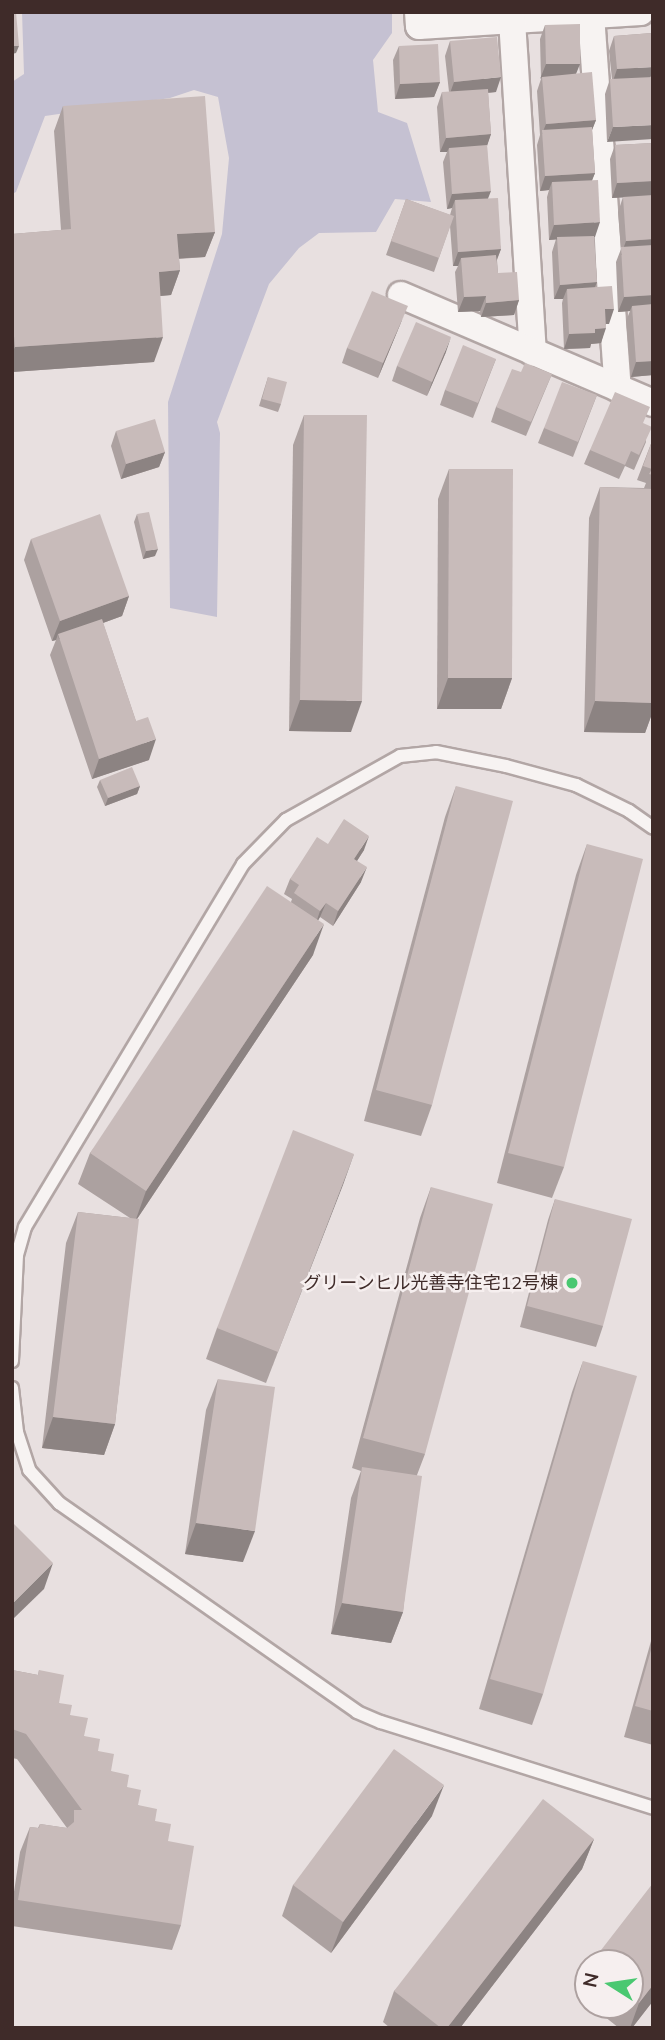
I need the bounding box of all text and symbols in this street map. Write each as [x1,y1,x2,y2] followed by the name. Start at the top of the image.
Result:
[302,1272,558,1294] place label: グリーンヒル光善寺住宅12号棟
[564,1275,580,1291] marker: グリーンヒル光善寺住宅12号棟
[574,1949,644,2019] north arrow
[577,1971,604,1990] text: N

